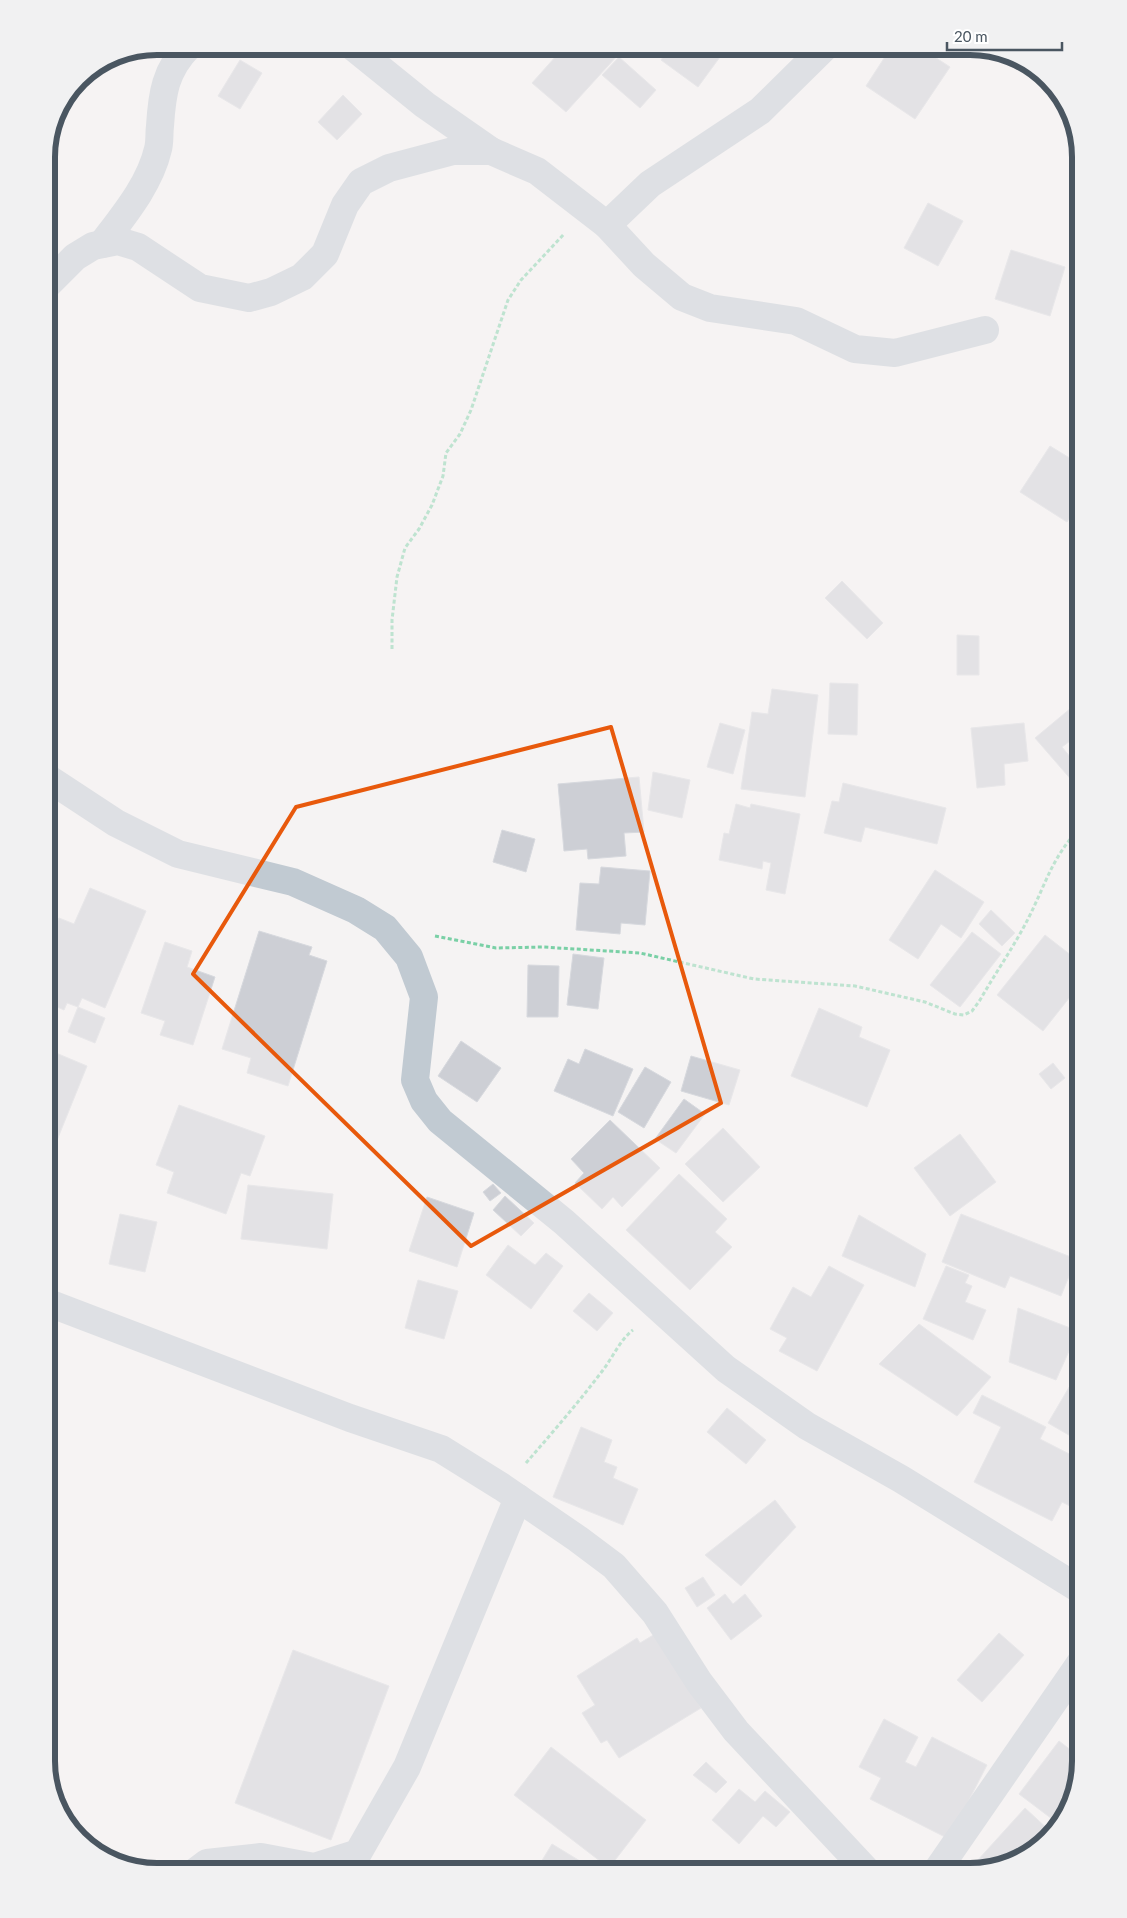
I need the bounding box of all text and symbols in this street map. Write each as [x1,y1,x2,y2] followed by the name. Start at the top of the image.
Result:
[947,20,1062,52] scale bar
[954,27,988,45] text: 20 m

